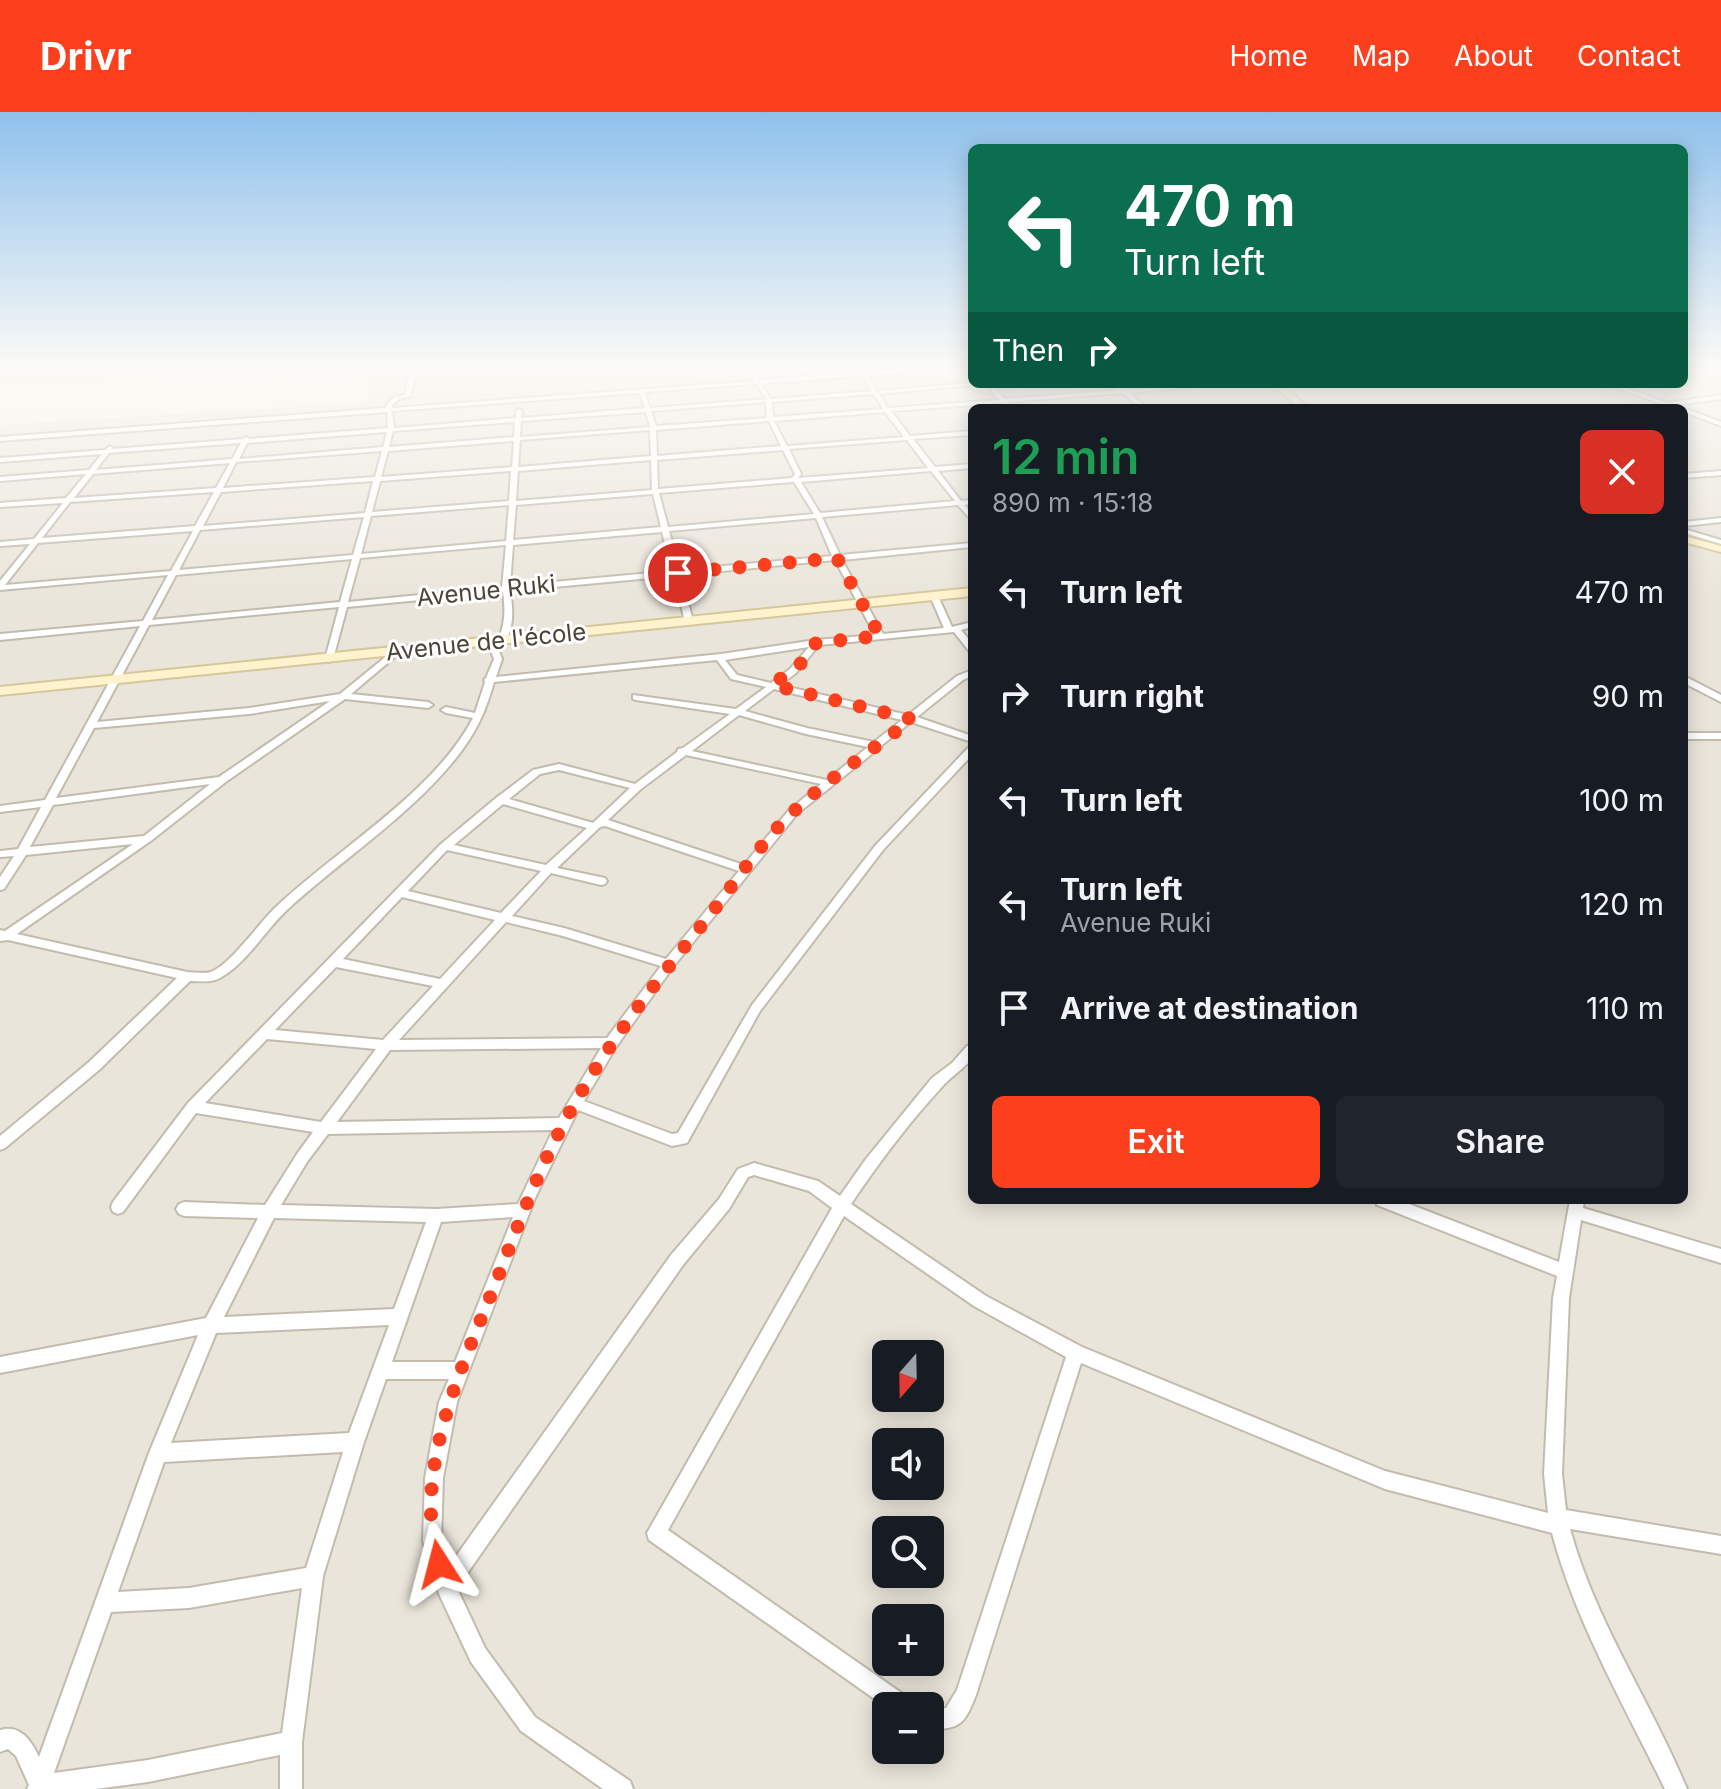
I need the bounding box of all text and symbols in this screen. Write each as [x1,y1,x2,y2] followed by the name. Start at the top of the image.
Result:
[40,33,132,79] text: Drivr
[1229,39,1308,73] text: Home
[1352,39,1410,73] text: Map
[1454,39,1533,73] text: About
[1577,39,1681,73] text: Contact
[1124,172,1296,240] text: 470 m
[992,176,1096,280] icon: left
[1124,240,1265,284] text: Turn left
[1080,328,1124,372] icon: right
[992,332,1064,368] text: Then
[992,427,1139,486] text: 12 min
[1580,430,1664,514] button: close
[992,487,1153,518] text: 890 m · 15:18
[644,539,712,607] pin
[656,551,700,595] icon: arrive
[415,569,557,612] street label: Avenue Ruki
[992,570,1036,614] icon: left
[1060,574,1182,610] text: Turn left
[1574,574,1664,610] text: 470 m
[384,617,587,666] street label: Avenue de l'école
[992,674,1036,718] icon: right
[1060,678,1204,714] text: Turn right
[1592,678,1664,714] text: 90 m
[992,778,1036,822] icon: left
[1060,782,1182,818] text: Turn left
[1579,782,1664,818] text: 100 m
[1060,871,1182,907] text: Turn left
[992,882,1036,926] icon: left
[1580,886,1664,922] text: 120 m
[1060,907,1211,938] text: Avenue Ruki
[992,986,1036,1030] icon: arrive
[1060,990,1358,1026] text: Arrive at destination
[1586,990,1664,1026] text: 110 m
[992,1096,1320,1188] button: Exit
[1336,1096,1664,1188] button: Share
[872,1340,944,1412] north arrow
[872,1340,944,1764] map controls
[872,1428,944,1500] button: sound
[872,1516,944,1588] button: search
[397,1522,481,1606] position arrow
[872,1604,944,1676] button: +
[872,1692,944,1764] button: −

